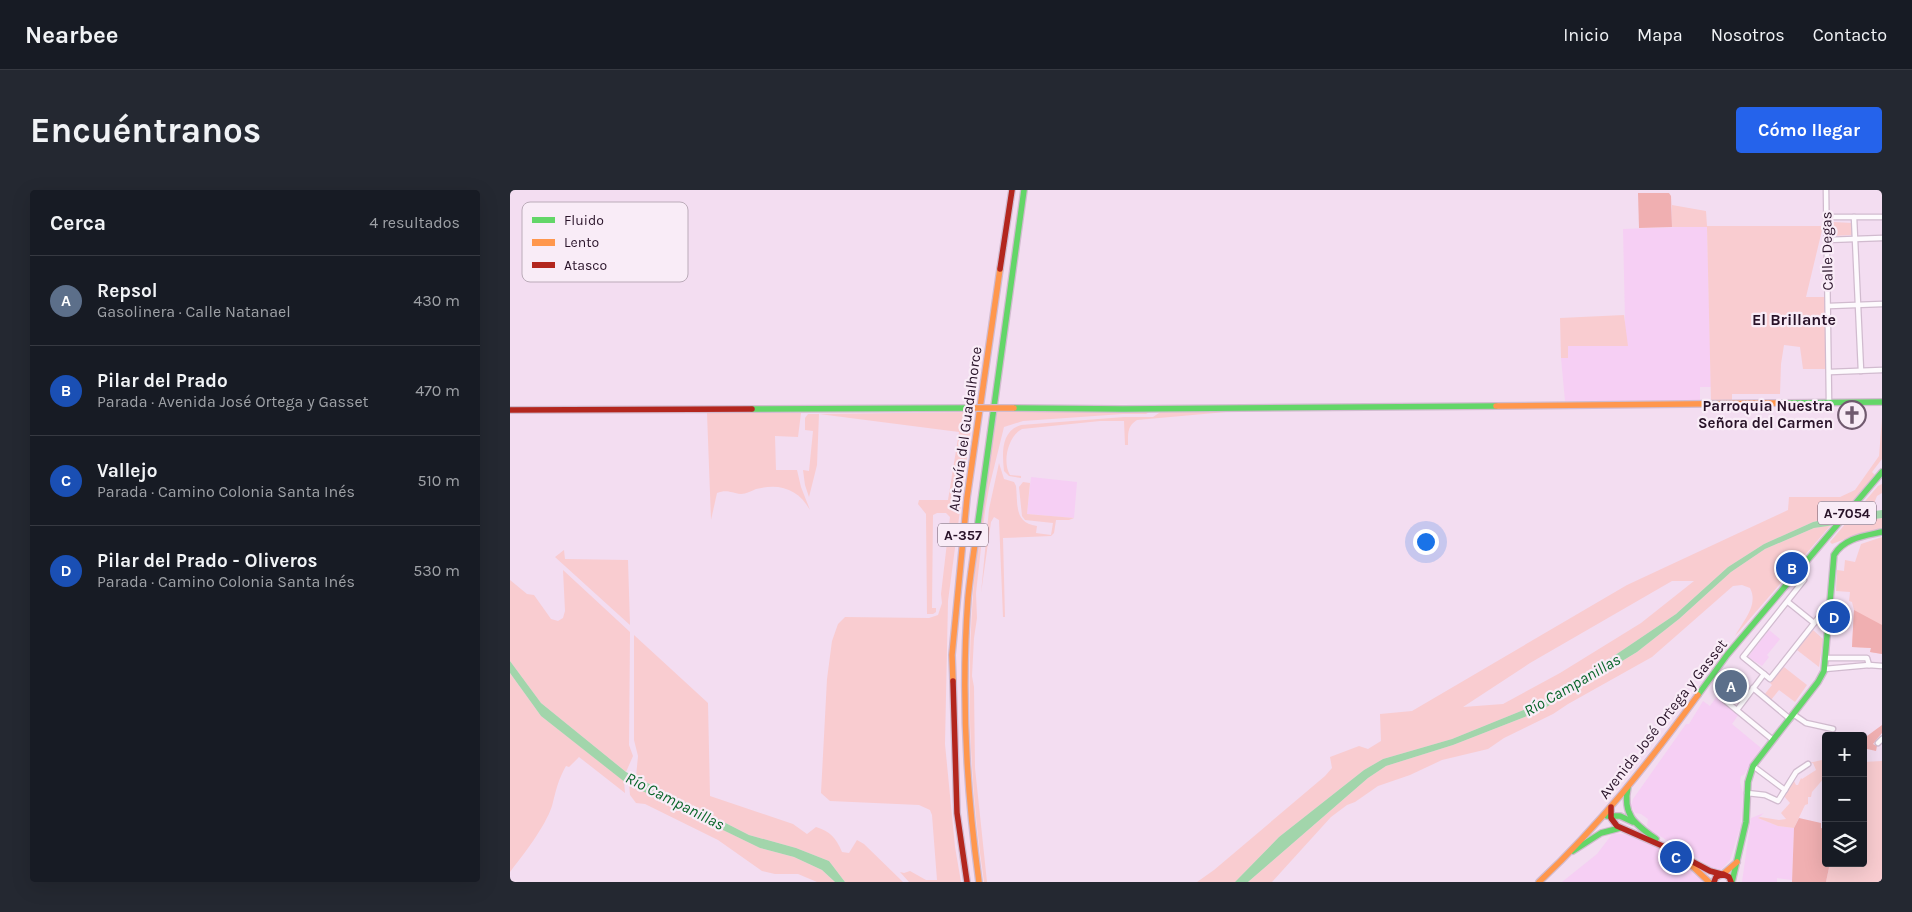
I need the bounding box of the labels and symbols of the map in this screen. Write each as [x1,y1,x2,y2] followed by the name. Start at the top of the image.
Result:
[522,202,688,282] legend
[1817,211,1837,291] street label: Calle Degas
[564,212,604,229] text: Fluido
[564,234,599,251] text: Lento
[564,257,607,274] text: Atasco
[1752,310,1836,329] district label: El Brillante
[945,345,985,513] street label: Autovía del Guadalhorce
[1698,397,1833,432] place label: Parroquia Nuestra Señora del Carmen
[1837,400,1867,430] church icon: Parroquia Nuestra Señora del Carmen
[1818,502,1876,524] road number: A-7054
[938,524,988,546] road number: A-357
[1413,529,1439,555] your location
[1776,549,1808,587] pin: B
[1818,598,1850,636] pin: D
[1595,636,1731,802] street label: Avenida José Ortega y Gasset
[1520,650,1624,720] water label: Río Campanillas
[1715,667,1747,705] pin: A
[623,768,728,834] water label: Río Campanillas
[1660,838,1692,876] pin: C

